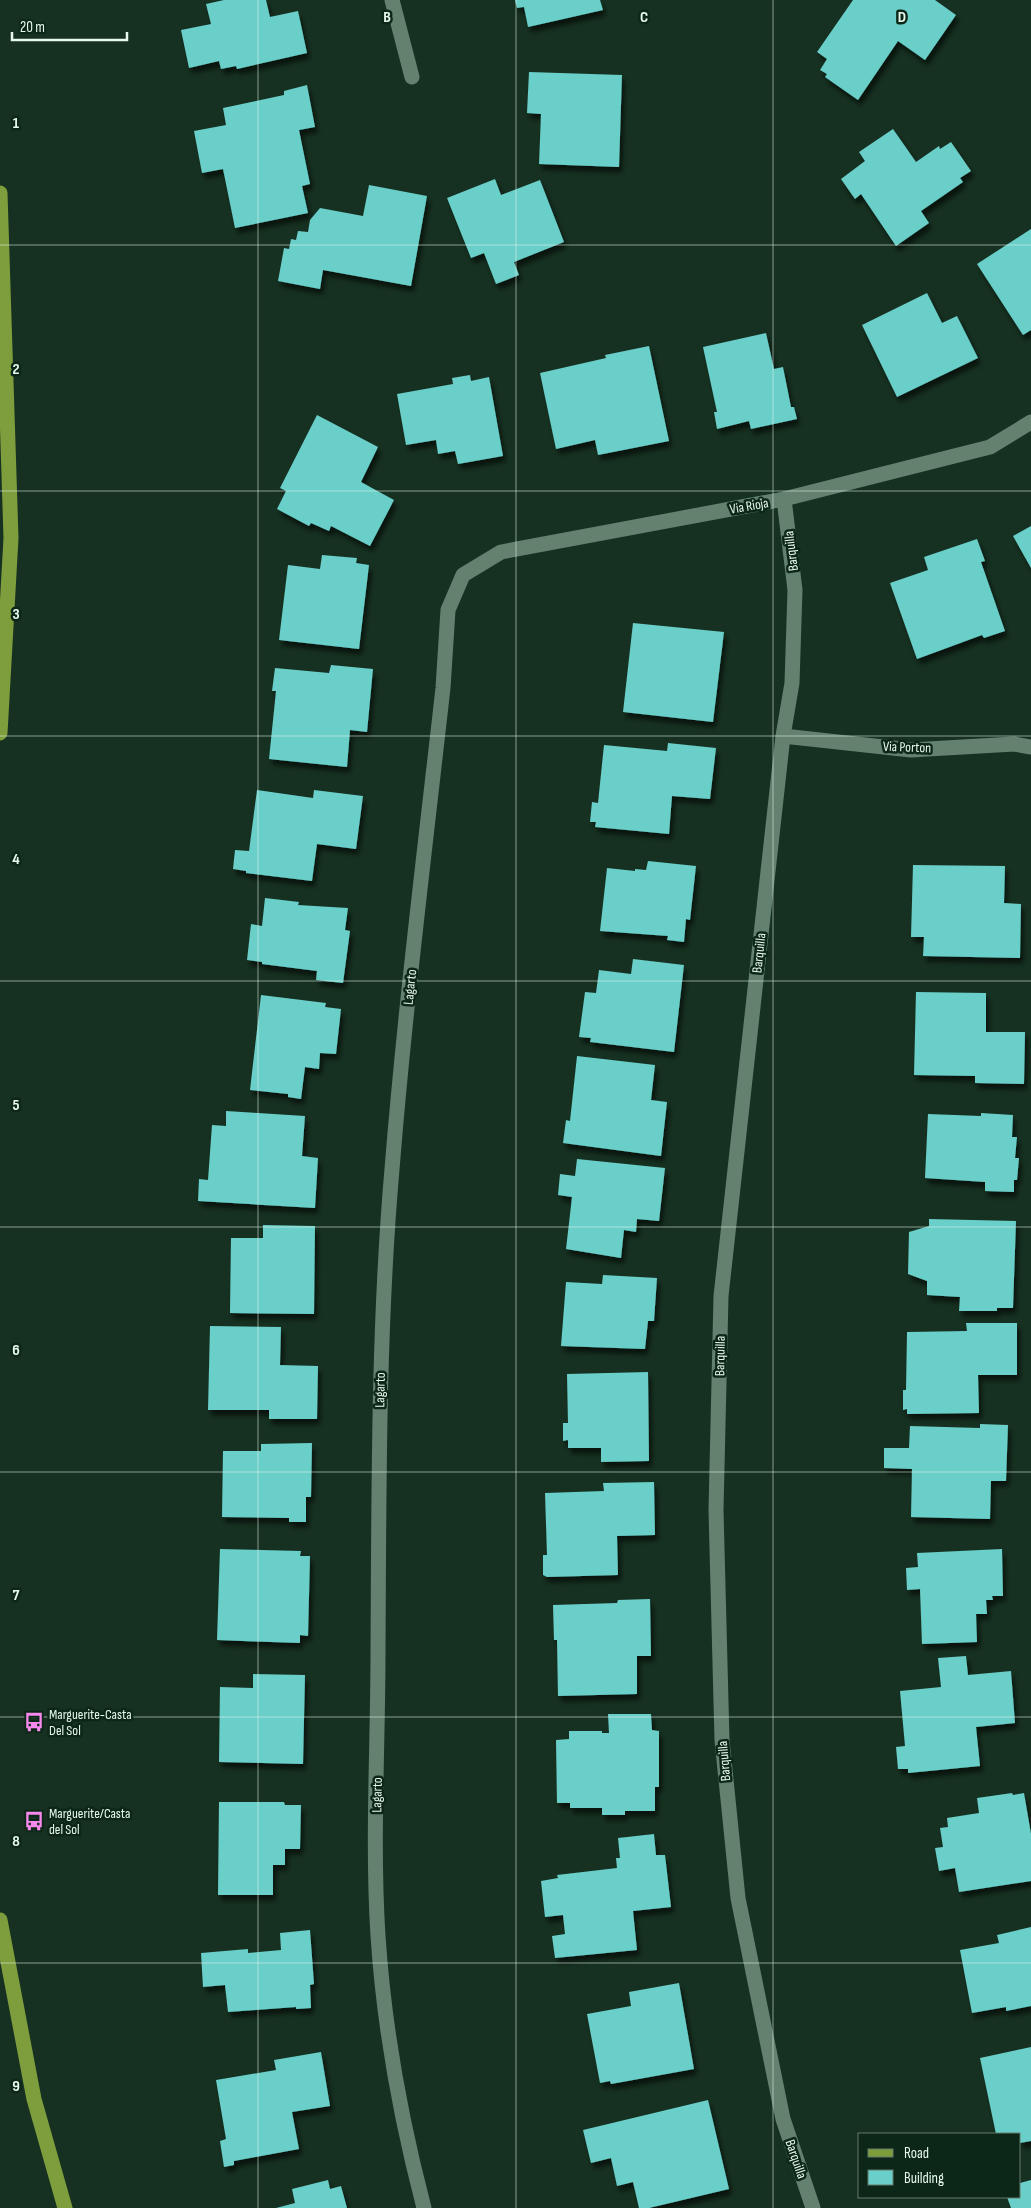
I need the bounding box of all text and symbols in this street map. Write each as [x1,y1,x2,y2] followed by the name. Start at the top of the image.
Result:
[383,8,391,27] text: B
[640,8,648,27] text: C
[898,8,906,27] text: D
[12,10,128,42] scale bar
[20,18,45,37] text: 20 m
[13,114,20,133] text: 1
[12,360,20,379] text: 2
[728,494,770,518] street label: Via Rioja
[780,530,802,572] street label: Barquilla
[12,605,20,624] text: 3
[883,738,931,756] street label: Via Porton
[12,850,20,869] text: 4
[748,932,770,974] street label: Barquilla
[400,968,420,1006] street label: Lagarto
[12,1096,20,1115] text: 5
[711,1336,729,1376] street label: Barquilla
[12,1341,20,1360] text: 6
[371,1372,389,1408] street label: Lagarto
[13,1586,20,1605] text: 7
[49,1706,132,1739] place label: Marguerite-Casta Del Sol
[23,1711,45,1733] bus stop icon: Marguerite-Casta Del Sol
[714,1740,734,1782] street label: Barquilla
[368,1777,386,1813] street label: Lagarto
[49,1805,130,1838] place label: Marguerite/Casta del Sol
[23,1810,45,1832] bus stop icon: Marguerite/Casta del Sol
[12,1832,20,1851] text: 8
[12,2077,20,2096] text: 9
[858,2133,1021,2198] legend
[781,2137,811,2181] street label: Barquilla
[904,2144,929,2163] text: Road
[904,2169,944,2188] text: Building

